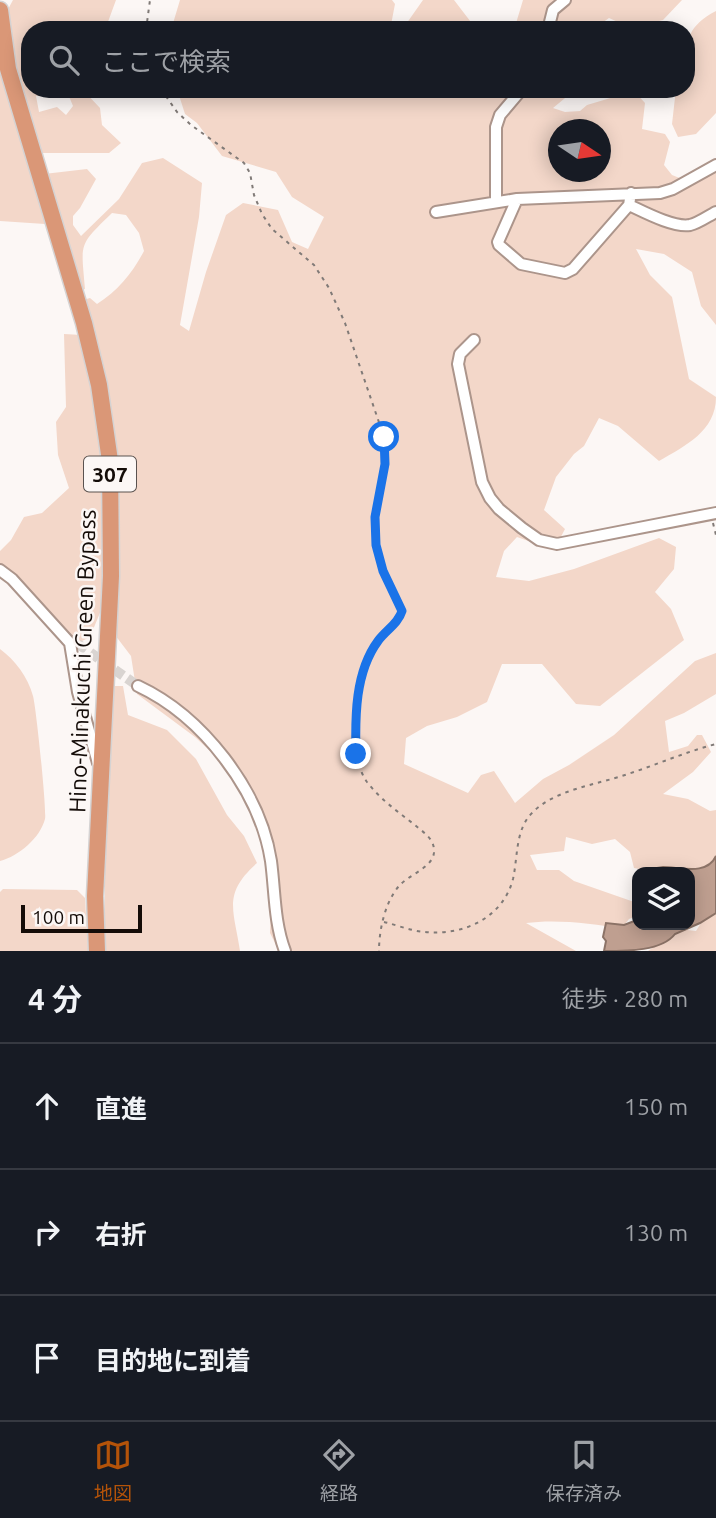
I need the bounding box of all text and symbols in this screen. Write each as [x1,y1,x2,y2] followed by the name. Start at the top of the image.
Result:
[21,21,695,98] search box
[45,41,83,79] icon: search
[101,47,231,76] text: ここで検索
[548,119,611,182] north arrow
[368,421,399,452] route start
[84,456,136,491] road number: 307
[64,509,100,813] street label: Hino-Minakuchi Green Bypass
[340,738,371,769] route end
[632,867,695,930] map controls
[632,867,695,930] button: layers
[21,902,142,934] scale bar
[32,906,85,928] text: 100 m
[28,982,82,1016] text: 4 分
[562,986,688,1011] text: 徒歩 · 280 m
[28,1087,66,1125] icon: ahead
[95,1094,147,1123] text: 直進
[624,1094,688,1119] text: 150 m
[28,1213,66,1251] icon: right
[95,1220,147,1249] text: 右折
[624,1220,688,1245] text: 130 m
[28,1339,66,1377] icon: arrive
[95,1346,251,1375] text: 目的地に到着
[94,1436,132,1505] tab: 地図
[320,1436,358,1505] tab: 経路
[546,1436,622,1505] tab: 保存済み

